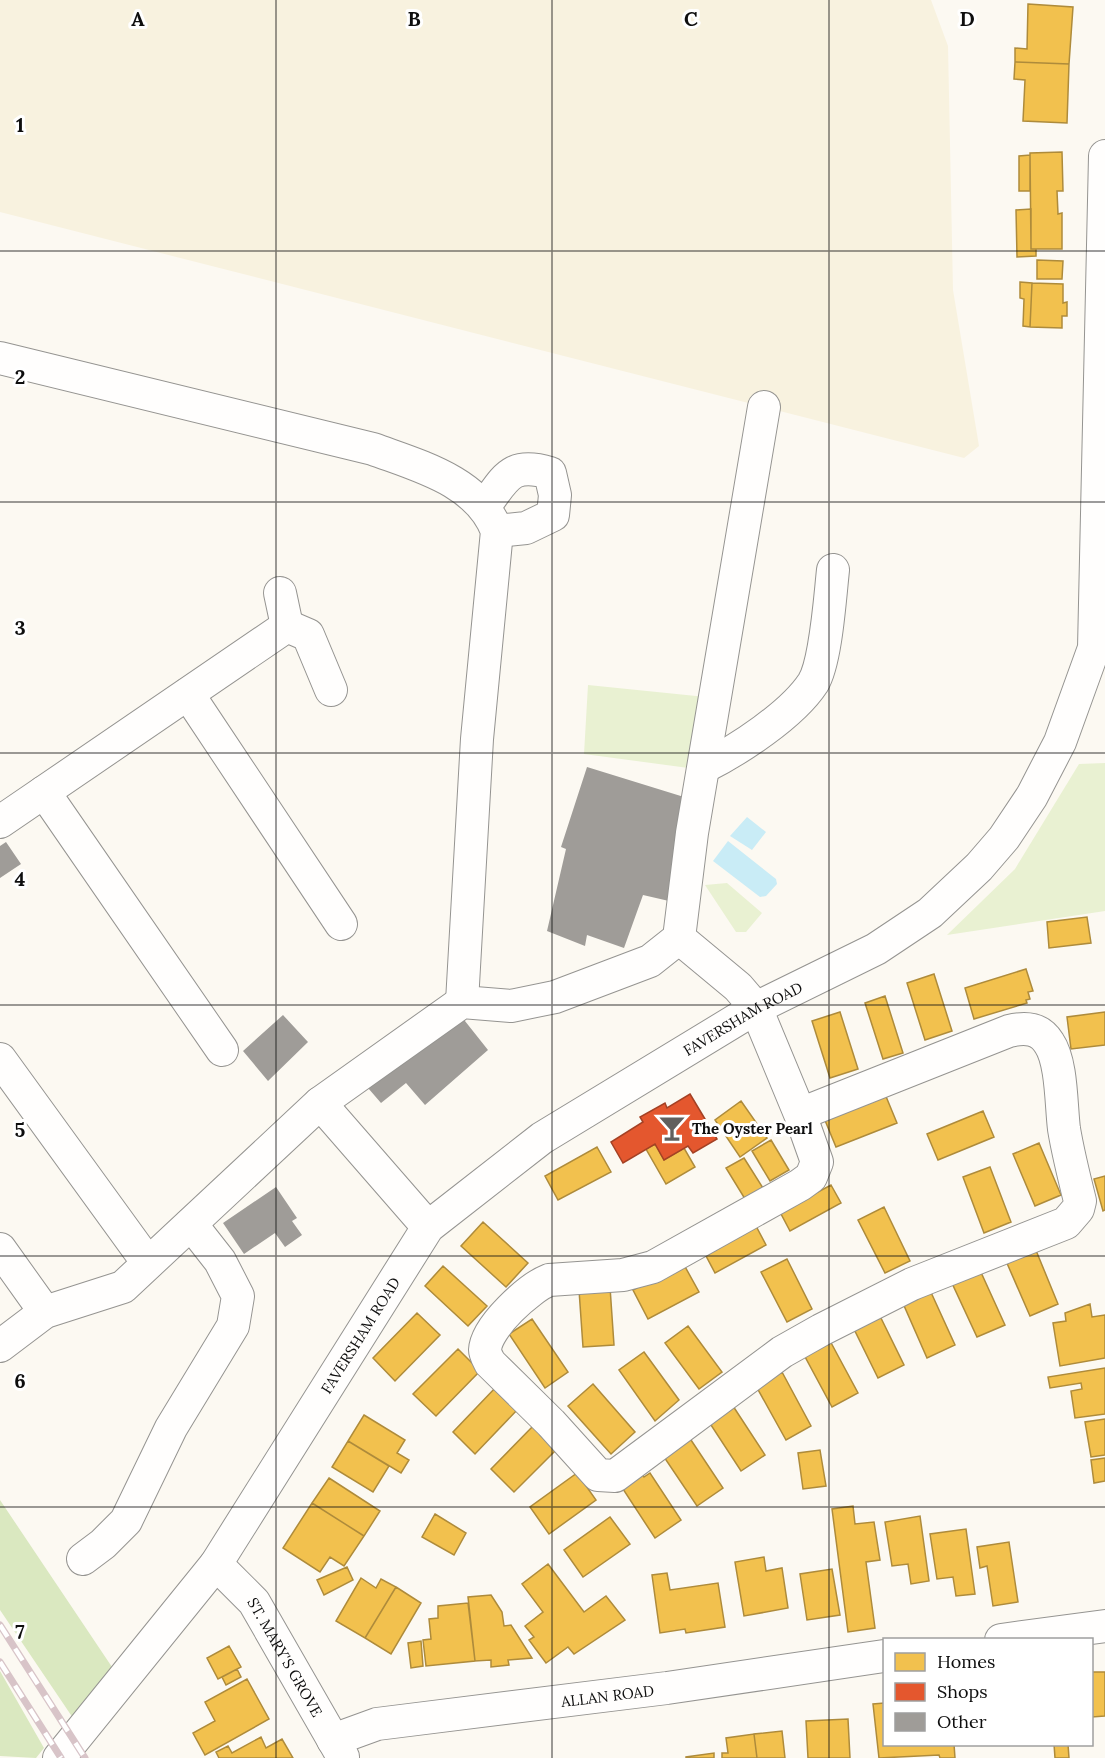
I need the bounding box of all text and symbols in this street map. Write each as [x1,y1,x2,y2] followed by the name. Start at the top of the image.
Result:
[131,6,145,31] text: A
[407,6,421,31] text: B
[684,6,698,31] text: C
[959,6,975,31] text: D
[16,112,24,137] text: 1
[15,364,25,389] text: 2
[14,615,26,640] text: 3
[15,866,26,891] text: 4
[679,977,805,1060] street label: FAVERSHAM ROAD
[657,1113,687,1143] bar icon: The Oyster Pearl
[15,1117,26,1142] text: 5
[692,1119,813,1138] place label: The Oyster Pearl
[316,1273,404,1397] street label: FAVERSHAM ROAD
[14,1368,26,1393] text: 6
[244,1594,327,1720] street label: ST. MARY'S GROVE
[15,1619,25,1644] text: 7
[883,1638,1093,1746] legend
[937,1650,995,1673] text: Homes
[559,1680,655,1711] street label: ALLAN ROAD
[937,1680,988,1703] text: Shops
[937,1710,987,1733] text: Other

